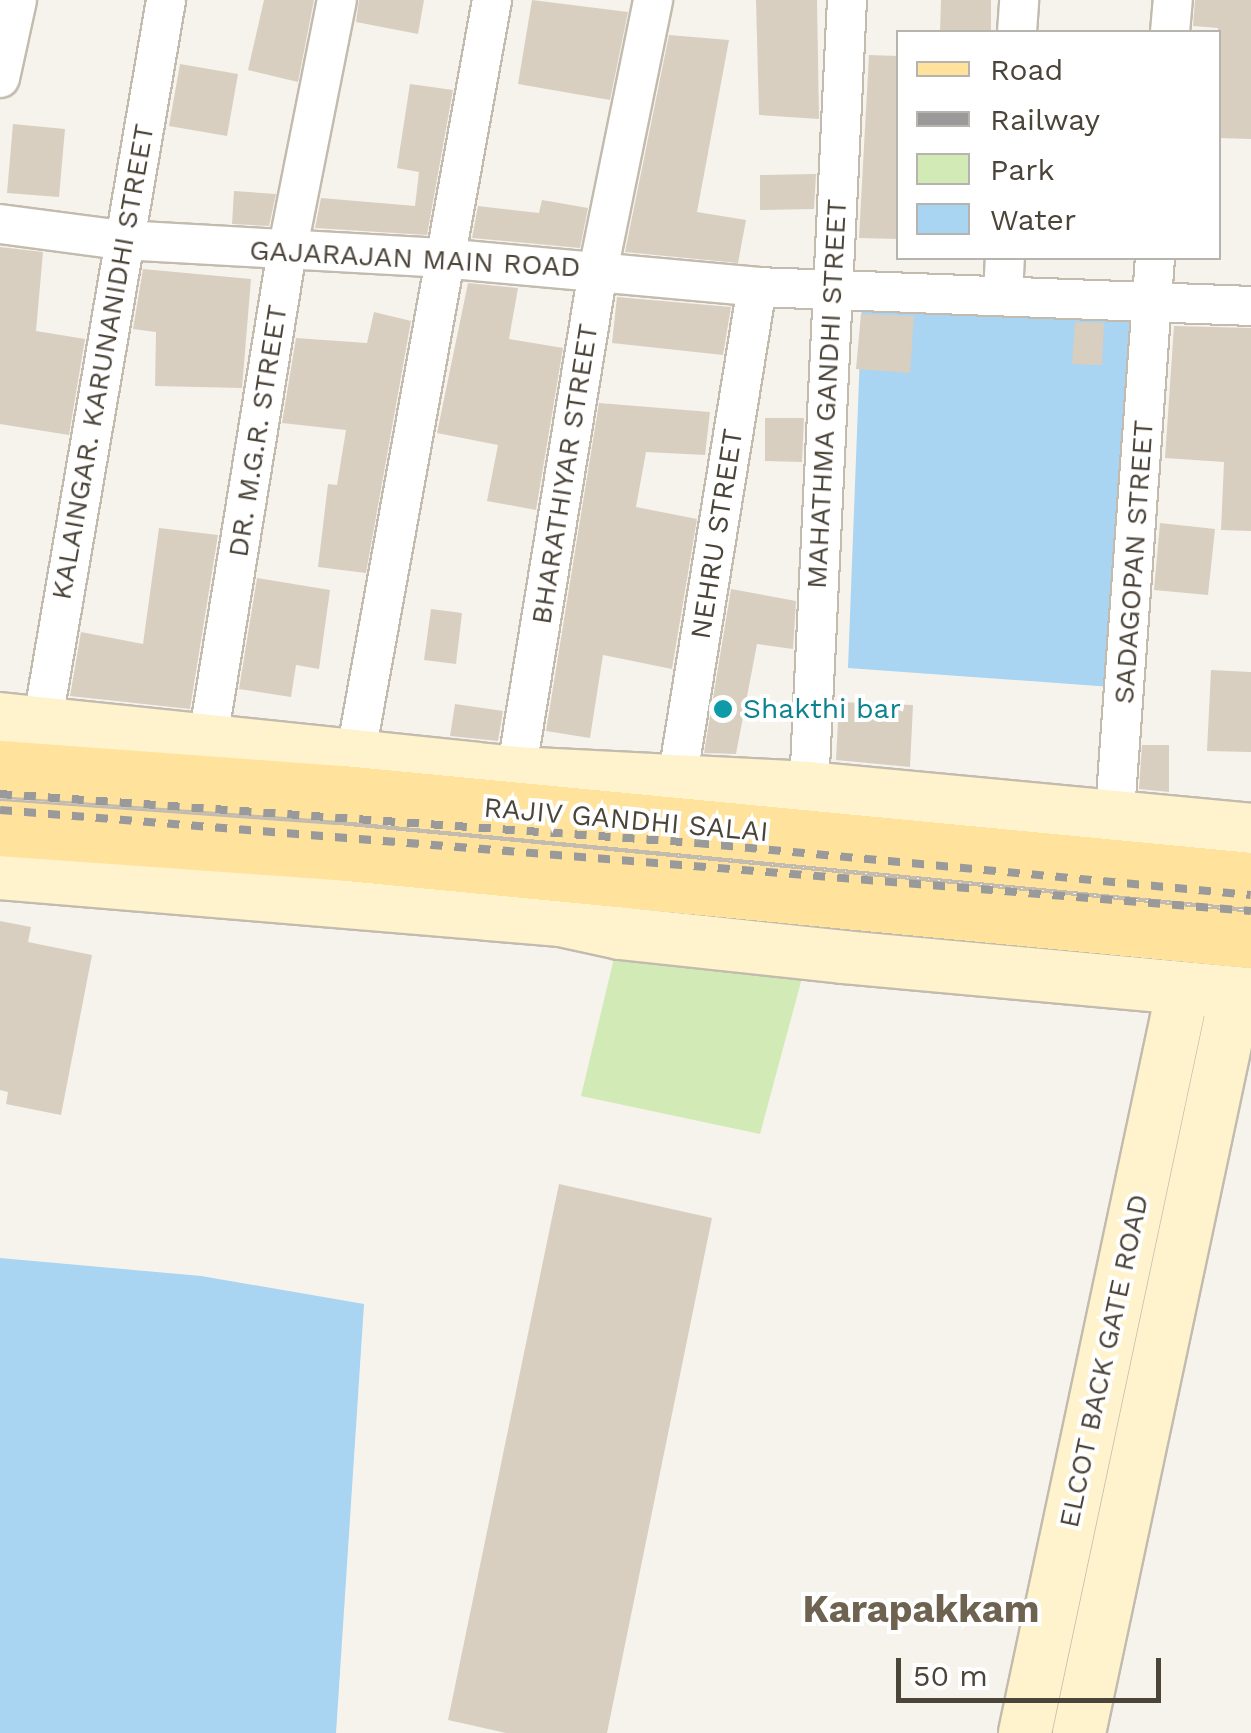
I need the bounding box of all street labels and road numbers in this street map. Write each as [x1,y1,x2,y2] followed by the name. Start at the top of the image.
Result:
[45,122,161,602] street label: KALAINGAR. KARUNANIDHI STREET
[800,198,854,590] street label: MAHATHMA GANDHI STREET
[249,234,581,284] street label: GAJARAJAN MAIN ROAD
[221,302,295,560] street label: DR. M.G.R. STREET
[525,321,605,627] street label: BHARATHIYAR STREET
[1107,419,1161,705] street label: SADAGOPAN STREET
[684,427,750,641] street label: NEHRU STREET
[482,791,770,849] street label: RAJIV GANDHI SALAI
[1052,1191,1156,1531] street label: ELCOT BACK GATE ROAD

